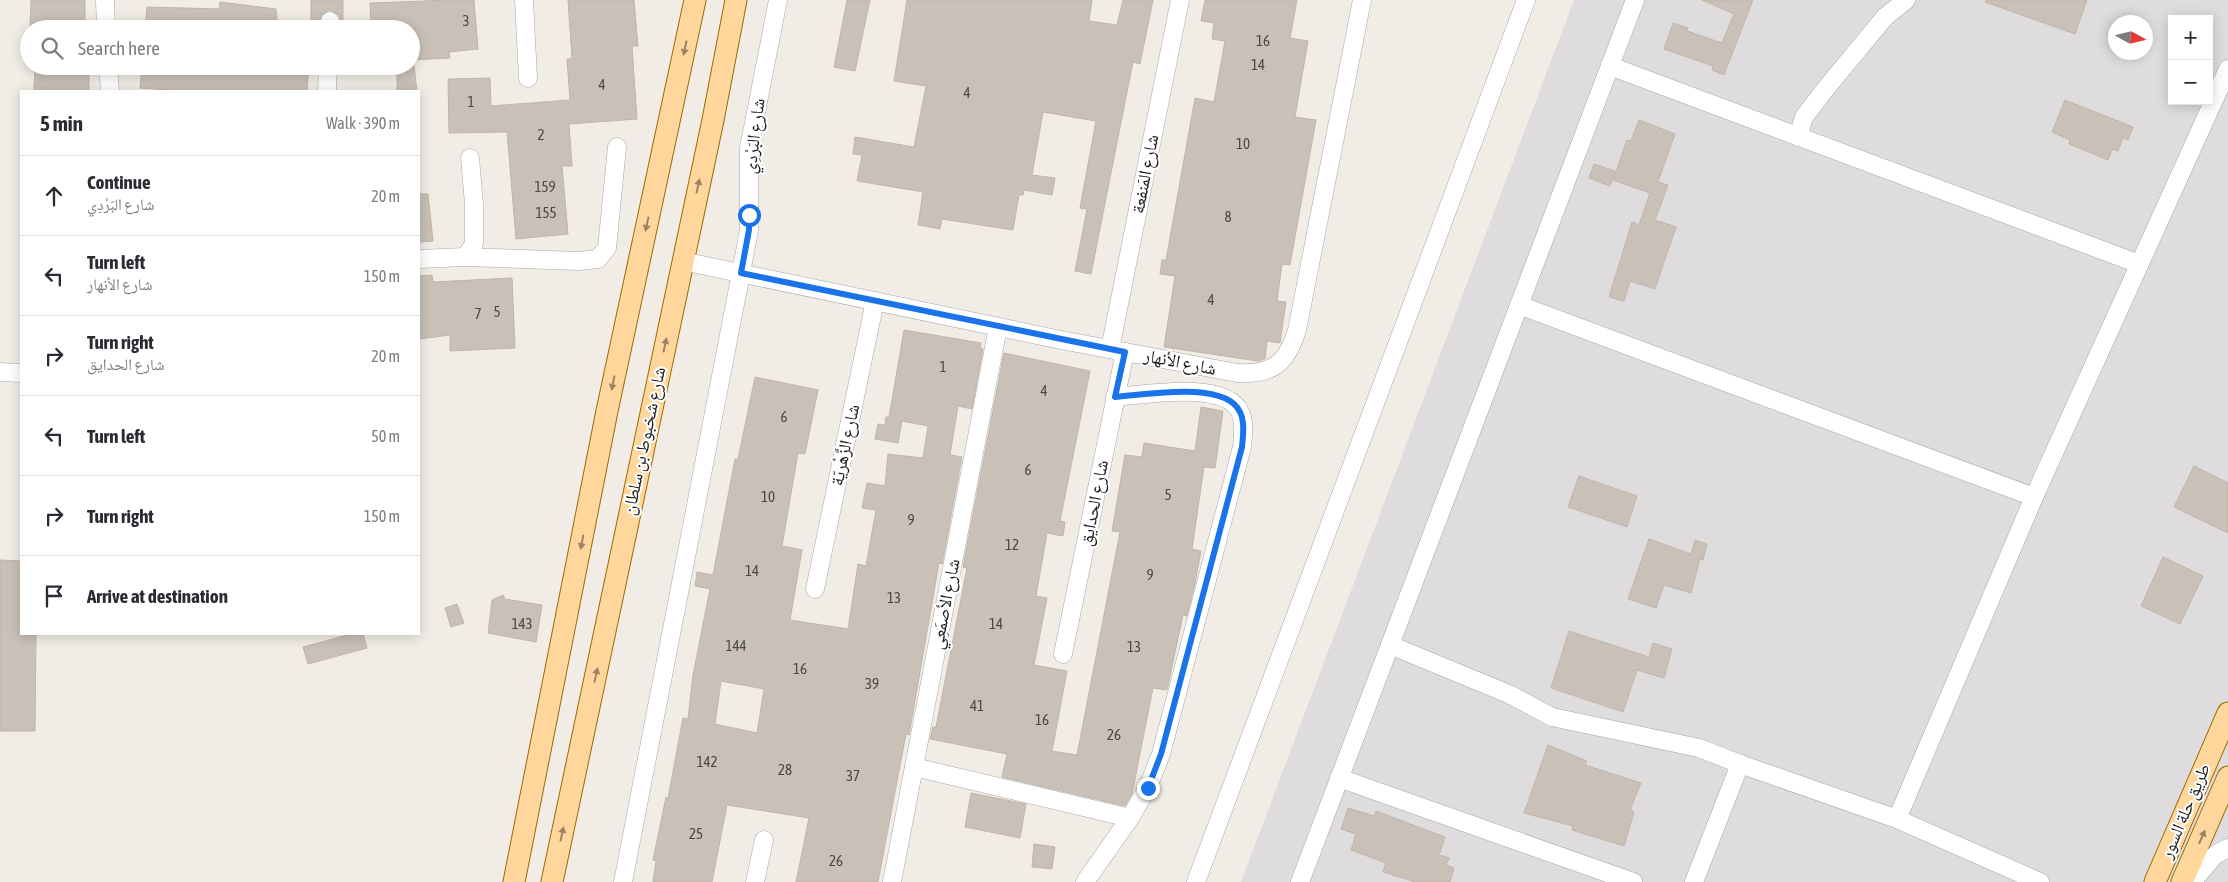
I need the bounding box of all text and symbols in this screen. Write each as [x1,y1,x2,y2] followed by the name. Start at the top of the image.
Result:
[462,12,470,29] house number: 3
[2108,15,2153,60] north arrow
[2168,15,2213,105] map controls
[2168,15,2213,60] button: +
[20,20,420,75] search box
[1256,32,1270,49] house number: 16
[38,34,66,62] icon: search
[78,37,160,59] text: Search here
[681,40,689,55] one-way arrow
[1251,56,1265,73] house number: 14
[2168,60,2213,105] button: −
[598,76,606,93] house number: 4
[963,84,971,101] house number: 4
[467,93,475,110] house number: 1
[738,97,773,175] street label: شارع البَرْدِي
[40,111,83,135] text: 5 min
[326,114,400,132] text: Walk · 390 m
[537,126,545,143] house number: 2
[1127,133,1163,215] street label: شارع المَنفعة
[1236,135,1250,152] house number: 10
[87,171,151,193] text: Continue
[695,177,703,193] one-way arrow
[534,178,556,195] house number: 159
[40,182,68,210] icon: ahead
[371,187,400,205] text: 20 m
[87,195,154,213] text: شارع البَرْدِي
[535,204,557,221] house number: 155
[738,204,761,227] route start
[1224,208,1232,225] house number: 8
[643,216,651,231] one-way arrow
[87,251,145,273] text: Turn left
[40,262,68,290] icon: left
[364,267,400,285] text: 150 m
[87,275,152,293] text: شارع الأنهار
[1207,291,1215,308] house number: 4
[493,303,501,320] house number: 5
[474,305,482,322] house number: 7
[87,331,154,353] text: Turn right
[661,336,669,352] one-way arrow
[40,342,68,370] icon: right
[1141,344,1218,380] street label: شارع الأنهار
[371,347,400,365] text: 20 m
[87,355,165,373] text: شارع الحدايق
[939,358,947,375] house number: 1
[618,365,670,517] street label: شارع شخبوط بن سلطان
[609,375,617,391] one-way arrow
[1040,382,1048,399] house number: 4
[826,402,864,488] street label: شارع الزَّهْريّة
[780,408,788,425] house number: 6
[40,422,68,450] icon: left
[87,425,145,447] text: Turn left
[371,427,400,445] text: 50 m
[1075,458,1113,548] street label: شارع الحدايق
[1024,461,1032,478] house number: 6
[1164,486,1172,503] house number: 5
[761,488,775,505] house number: 10
[40,502,68,530] icon: right
[87,505,154,527] text: Turn right
[364,507,400,525] text: 150 m
[907,511,915,528] house number: 9
[578,535,586,551] one-way arrow
[1005,536,1019,553] house number: 12
[925,557,968,652] street label: شارع الأصمَعِي
[745,562,759,579] house number: 14
[1146,566,1154,583] house number: 9
[40,582,68,610] icon: arrive
[87,585,228,607] text: Arrive at destination
[887,589,901,606] house number: 13
[511,615,533,632] house number: 143
[989,615,1003,632] house number: 14
[725,637,747,654] house number: 144
[1127,638,1141,655] house number: 13
[793,660,807,677] house number: 16
[592,667,600,683] one-way arrow
[865,675,879,692] house number: 39
[970,697,984,714] house number: 41
[1035,711,1049,728] house number: 16
[1107,726,1121,743] house number: 26
[696,753,718,770] house number: 142
[2155,760,2215,863] street label: طريق حلة السور
[778,761,792,778] house number: 28
[846,767,860,784] house number: 37
[1137,777,1160,800] route end
[689,825,703,842] house number: 25
[558,827,566,842] one-way arrow
[2198,830,2206,844] one-way arrow
[829,852,843,869] house number: 26

